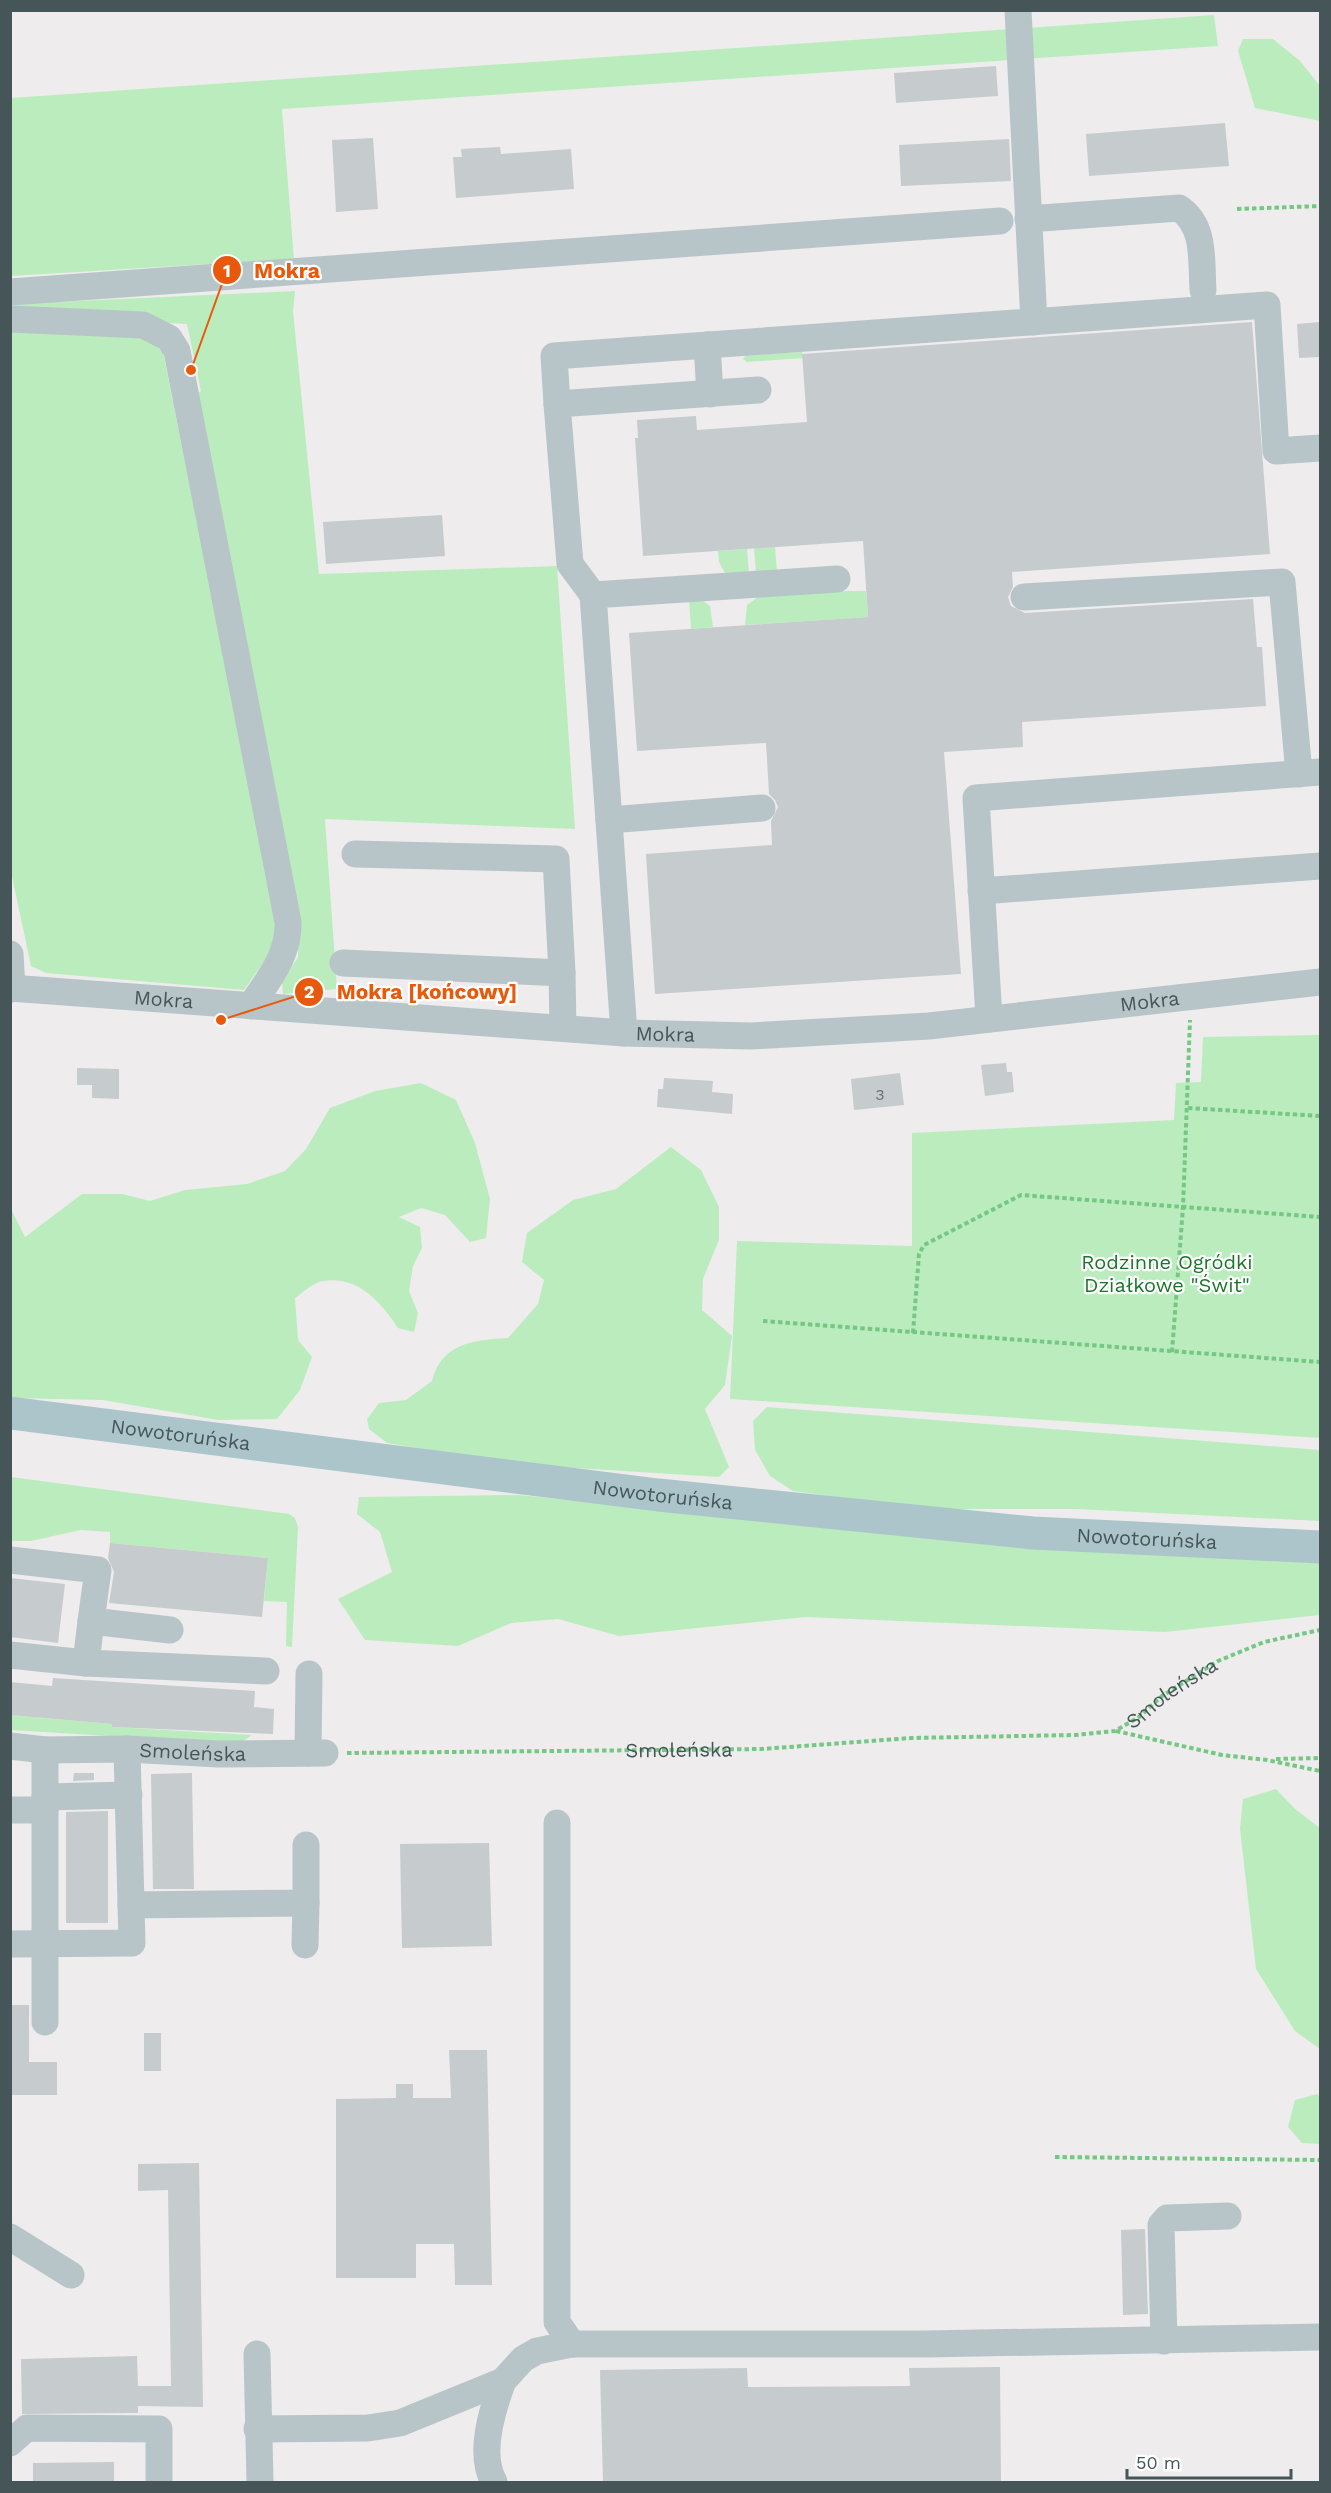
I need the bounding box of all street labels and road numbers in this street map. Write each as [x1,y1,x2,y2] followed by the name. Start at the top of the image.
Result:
[133,985,194,1013] street label: Mokra
[1119,986,1181,1016] street label: Mokra
[635,1021,695,1047] street label: Mokra
[109,1414,252,1455] street label: Nowotoruńska
[591,1475,734,1515] street label: Nowotoruńska
[1076,1523,1218,1554] street label: Nowotoruńska
[1122,1653,1222,1734] street label: Smoleńska
[625,1737,733,1762] street label: Smoleńska
[139,1738,246,1766] street label: Smoleńska

